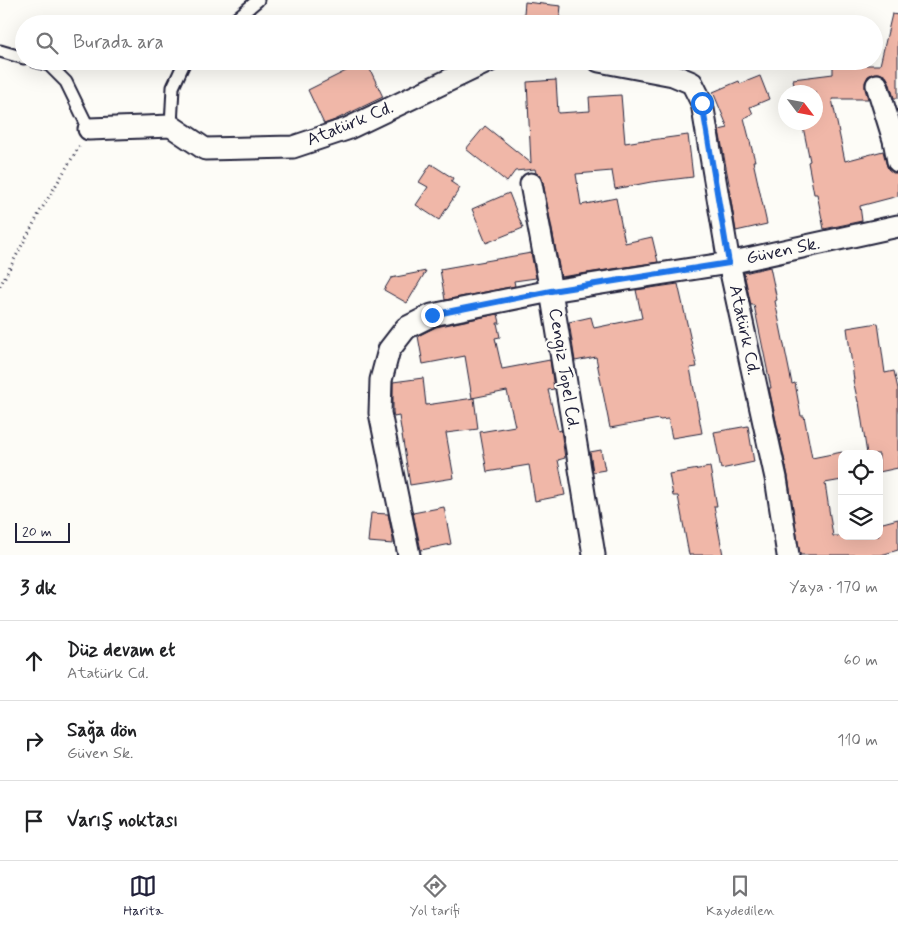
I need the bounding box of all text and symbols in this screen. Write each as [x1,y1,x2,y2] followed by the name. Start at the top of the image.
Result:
[15,15,883,70] search box
[33,29,61,57] icon: search
[73,30,164,55] text: Burada ara
[778,85,823,130] north arrow
[691,92,714,115] route start
[303,96,397,152] street label: Atatürk Cd.
[744,231,822,271] street label: Güven Sk.
[723,283,765,377] street label: Atatürk Cd.
[421,304,444,327] route end
[542,306,585,432] street label: Cengiz Topel Cd.
[838,450,883,540] map controls
[838,450,883,495] button: locate
[838,495,883,540] button: layers
[15,520,70,543] scale bar
[22,523,52,541] text: 20 m
[20,574,57,602] text: 3 dk
[789,577,878,598] text: Yaya · 170 m
[67,638,175,663] text: Düz devam et
[20,647,48,675] icon: ahead
[844,650,878,671] text: 60 m
[67,663,148,684] text: Atatürk Cd.
[67,718,137,743] text: Sağa dön
[20,727,48,755] icon: right
[837,730,878,751] text: 110 m
[67,743,133,764] text: Güven Sk.
[20,807,48,835] icon: arrive
[67,808,178,833] text: Varış noktası
[123,872,163,920] tab: Harita
[410,872,460,920] tab: Yol tarifi
[706,872,775,920] tab: Kaydedilen

